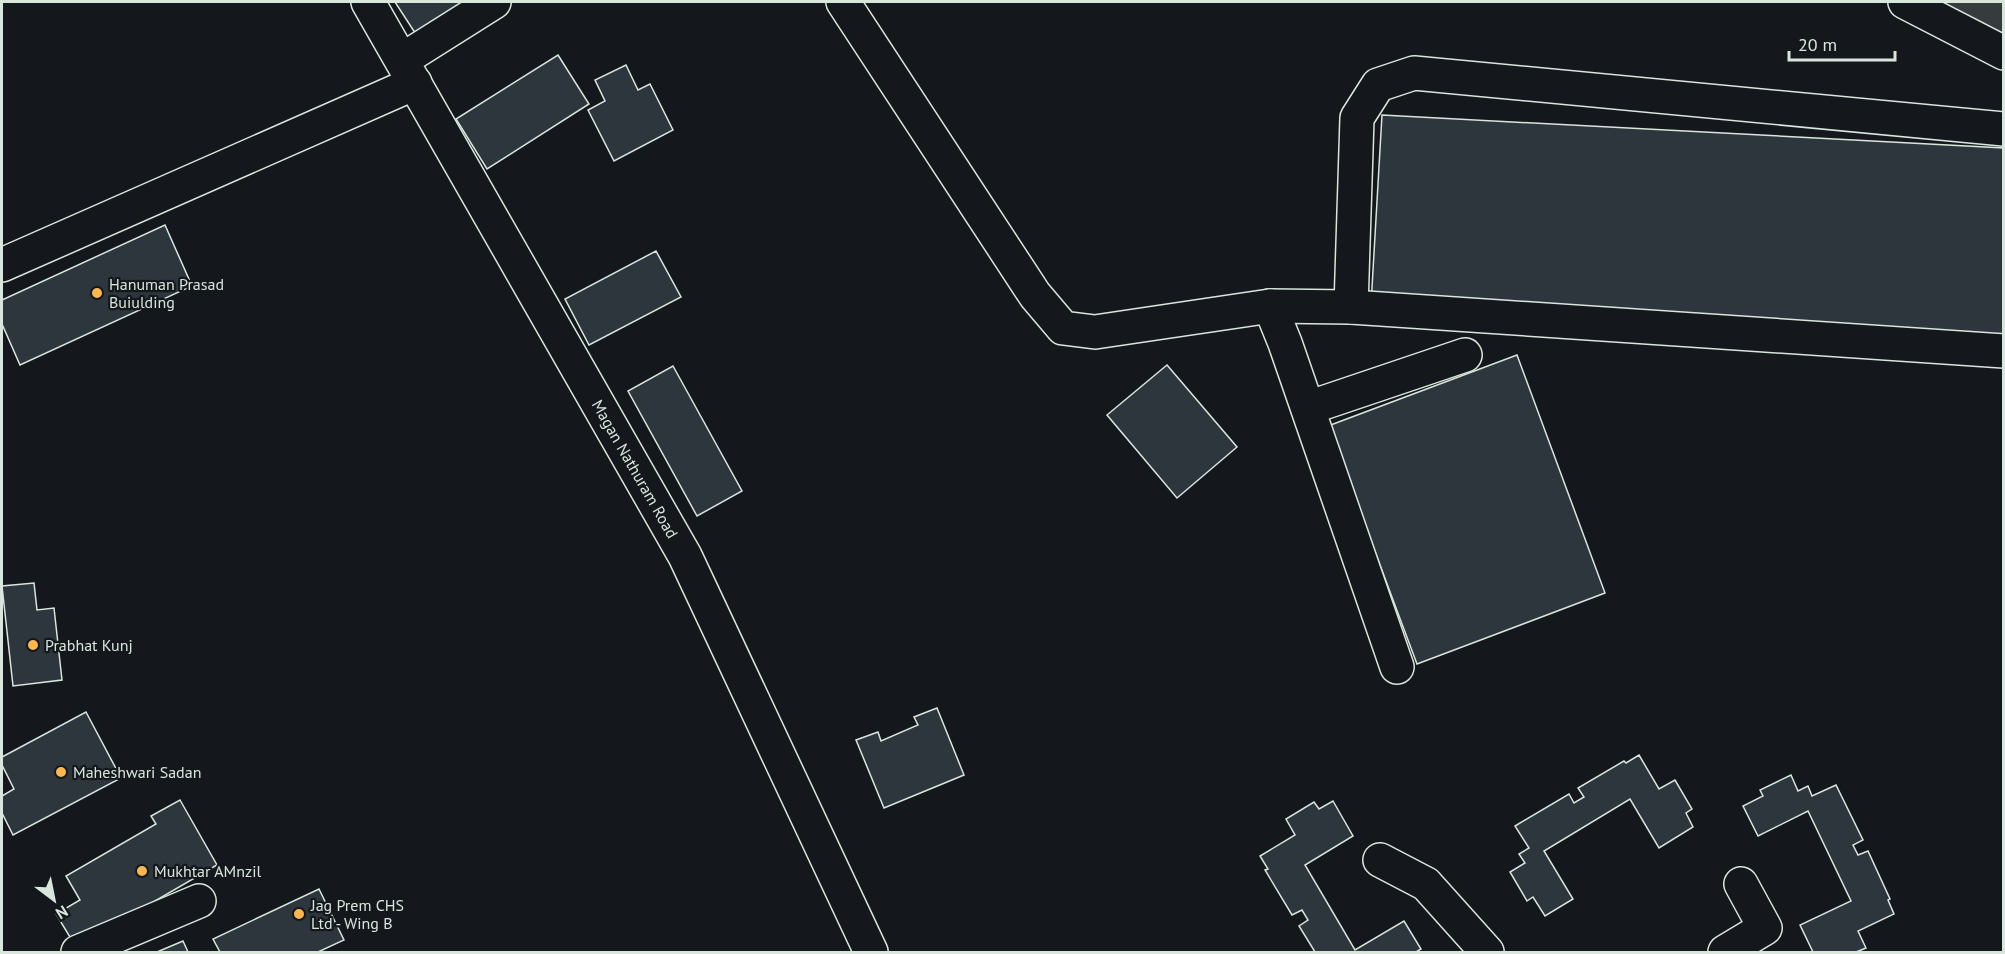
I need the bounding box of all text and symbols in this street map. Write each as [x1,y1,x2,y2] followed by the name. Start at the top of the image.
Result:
[1789,24,1896,62] scale bar
[1798,33,1837,56] text: 20 m
[109,274,224,312] place label: Hanuman Prasad Buiulding
[90,286,104,300] marker: Hanuman Prasad Buiulding
[588,396,683,542] street label: Magan Nathuram Road
[45,635,133,655] place label: Prabhat Kunj
[26,638,40,652] marker: Prabhat Kunj
[73,762,201,782] place label: Maheshwari Sadan
[54,765,68,779] marker: Maheshwari Sadan
[154,861,261,881] place label: Mukhtar AMnzil
[135,864,149,878] marker: Mukhtar AMnzil
[24,870,84,930] north arrow
[310,895,404,933] place label: Jag Prem CHS Ltd - Wing B
[52,901,72,924] text: N
[292,907,306,921] marker: Jag Prem CHS Ltd - Wing B

